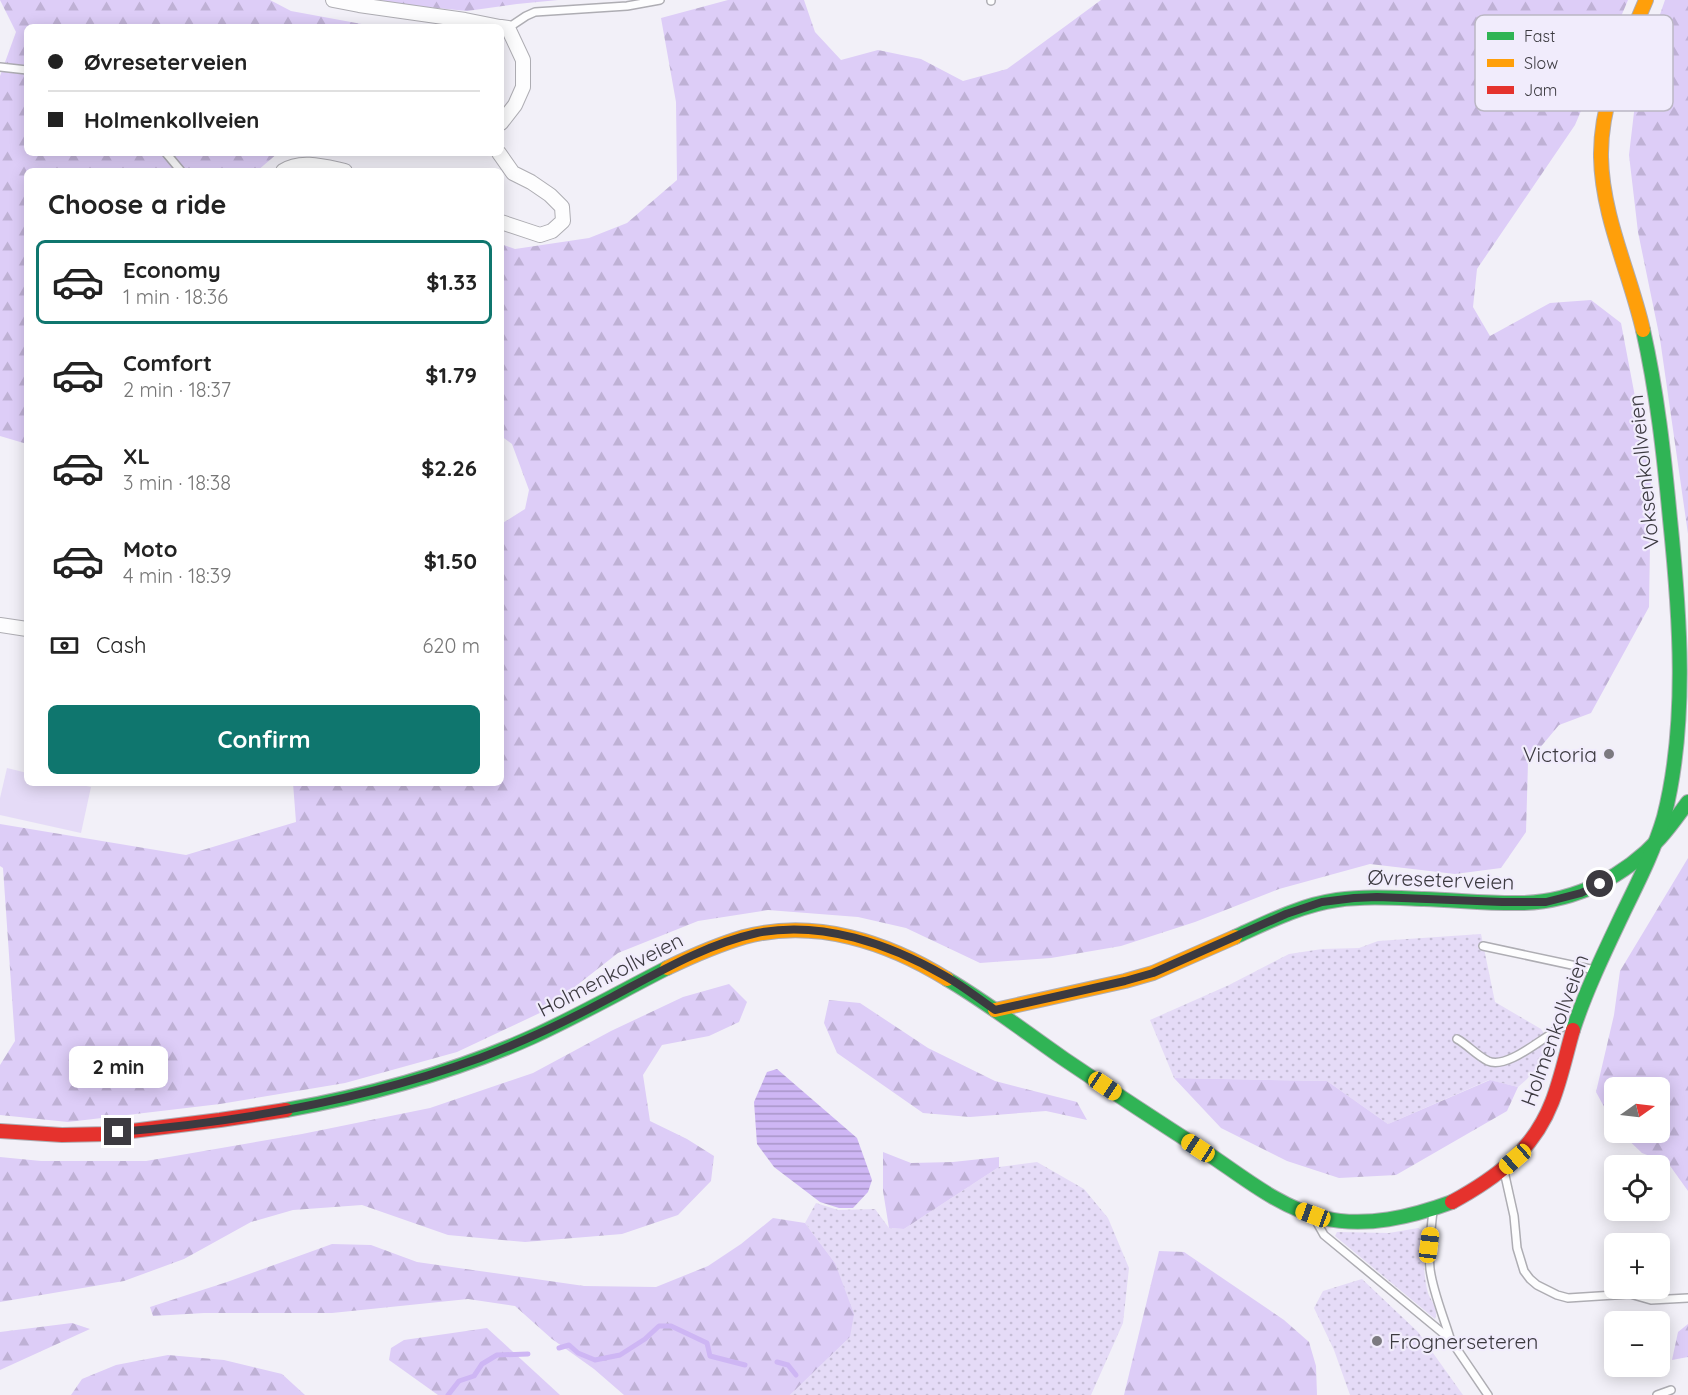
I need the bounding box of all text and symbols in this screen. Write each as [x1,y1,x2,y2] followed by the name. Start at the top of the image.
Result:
[1475,15,1673,111] legend
[1524,26,1555,46] text: Fast
[84,48,247,76] text: Øvreseterveien
[1524,53,1558,73] text: Slow
[1524,80,1557,100] text: Jam
[84,106,259,134] text: Holmenkollveien
[48,187,226,221] text: Choose a ride
[51,255,105,309] icon: car
[123,256,221,284] text: Economy
[426,268,477,296] text: $1.33
[123,284,228,309] text: 1 min · 18:36
[51,348,105,402] icon: car
[123,349,212,377] text: Comfort
[425,361,477,389] text: $1.79
[123,377,231,402] text: 2 min · 18:37
[1622,394,1664,550] street label: Voksenkollveien
[51,441,105,495] icon: car
[123,442,150,470] text: XL
[421,454,477,482] text: $2.26
[123,470,231,495] text: 3 min · 18:38
[51,534,105,588] icon: car
[123,535,177,563] text: Moto
[424,547,477,575] text: $1.50
[123,563,231,588] text: 4 min · 18:39
[48,629,81,662] icon: cash
[96,631,147,659] text: Cash
[423,633,480,658] text: 620 m
[48,705,480,774] button: Confirm
[1523,741,1597,767] place label: Victoria
[1602,747,1616,761] marker: Victoria
[1367,863,1515,895] street label: Øvreseterveien
[1586,870,1613,897] route start
[533,926,687,1022] street label: Holmenkollveien
[1514,950,1594,1110] street label: Holmenkollveien
[68,1045,168,1087] callout: 2 min
[92,1054,145,1079] text: 2 min
[1085,1068,1125,1104] car
[1604,1077,1670,1143] north arrow
[1604,1077,1670,1377] map controls
[104,1118,131,1145] route end
[1178,1131,1218,1165] car
[1496,1140,1534,1178] car
[1604,1155,1670,1221] button: locate
[1293,1200,1333,1230] car
[1418,1226,1440,1264] car
[1604,1233,1670,1299] button: +
[1604,1311,1670,1377] button: −
[1389,1328,1538,1354] place label: Frognerseteren
[1370,1334,1384,1348] marker: Frognerseteren

